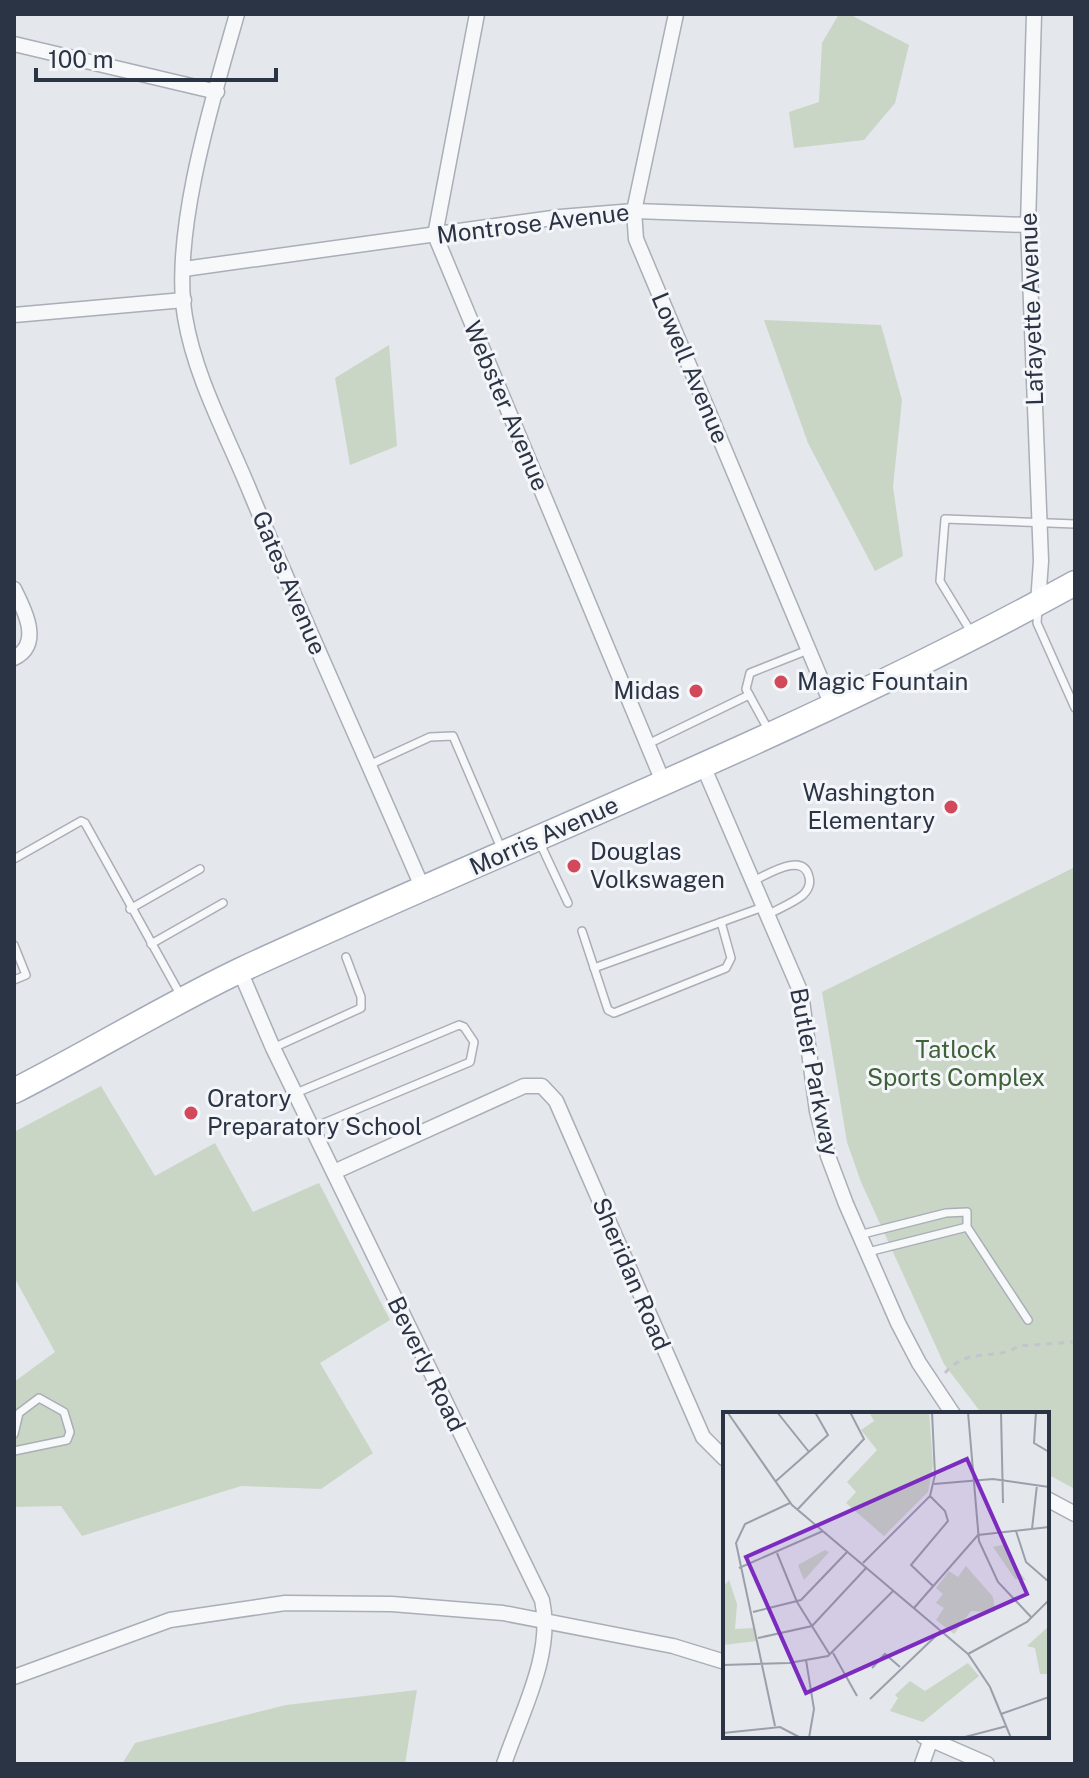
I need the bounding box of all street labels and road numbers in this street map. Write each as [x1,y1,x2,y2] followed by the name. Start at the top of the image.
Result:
[435,197,631,249] street label: Montrose Avenue
[1014,212,1048,406] street label: Lafayette Avenue
[647,288,735,447] street label: Lowell Avenue
[459,316,555,495] street label: Webster Avenue
[247,507,333,659] street label: Gates Avenue
[465,790,622,880] street label: Morris Avenue
[785,985,845,1158] street label: Butler Parkway
[587,1193,677,1354] street label: Sheridan Road
[382,1292,472,1436] street label: Beverly Road

